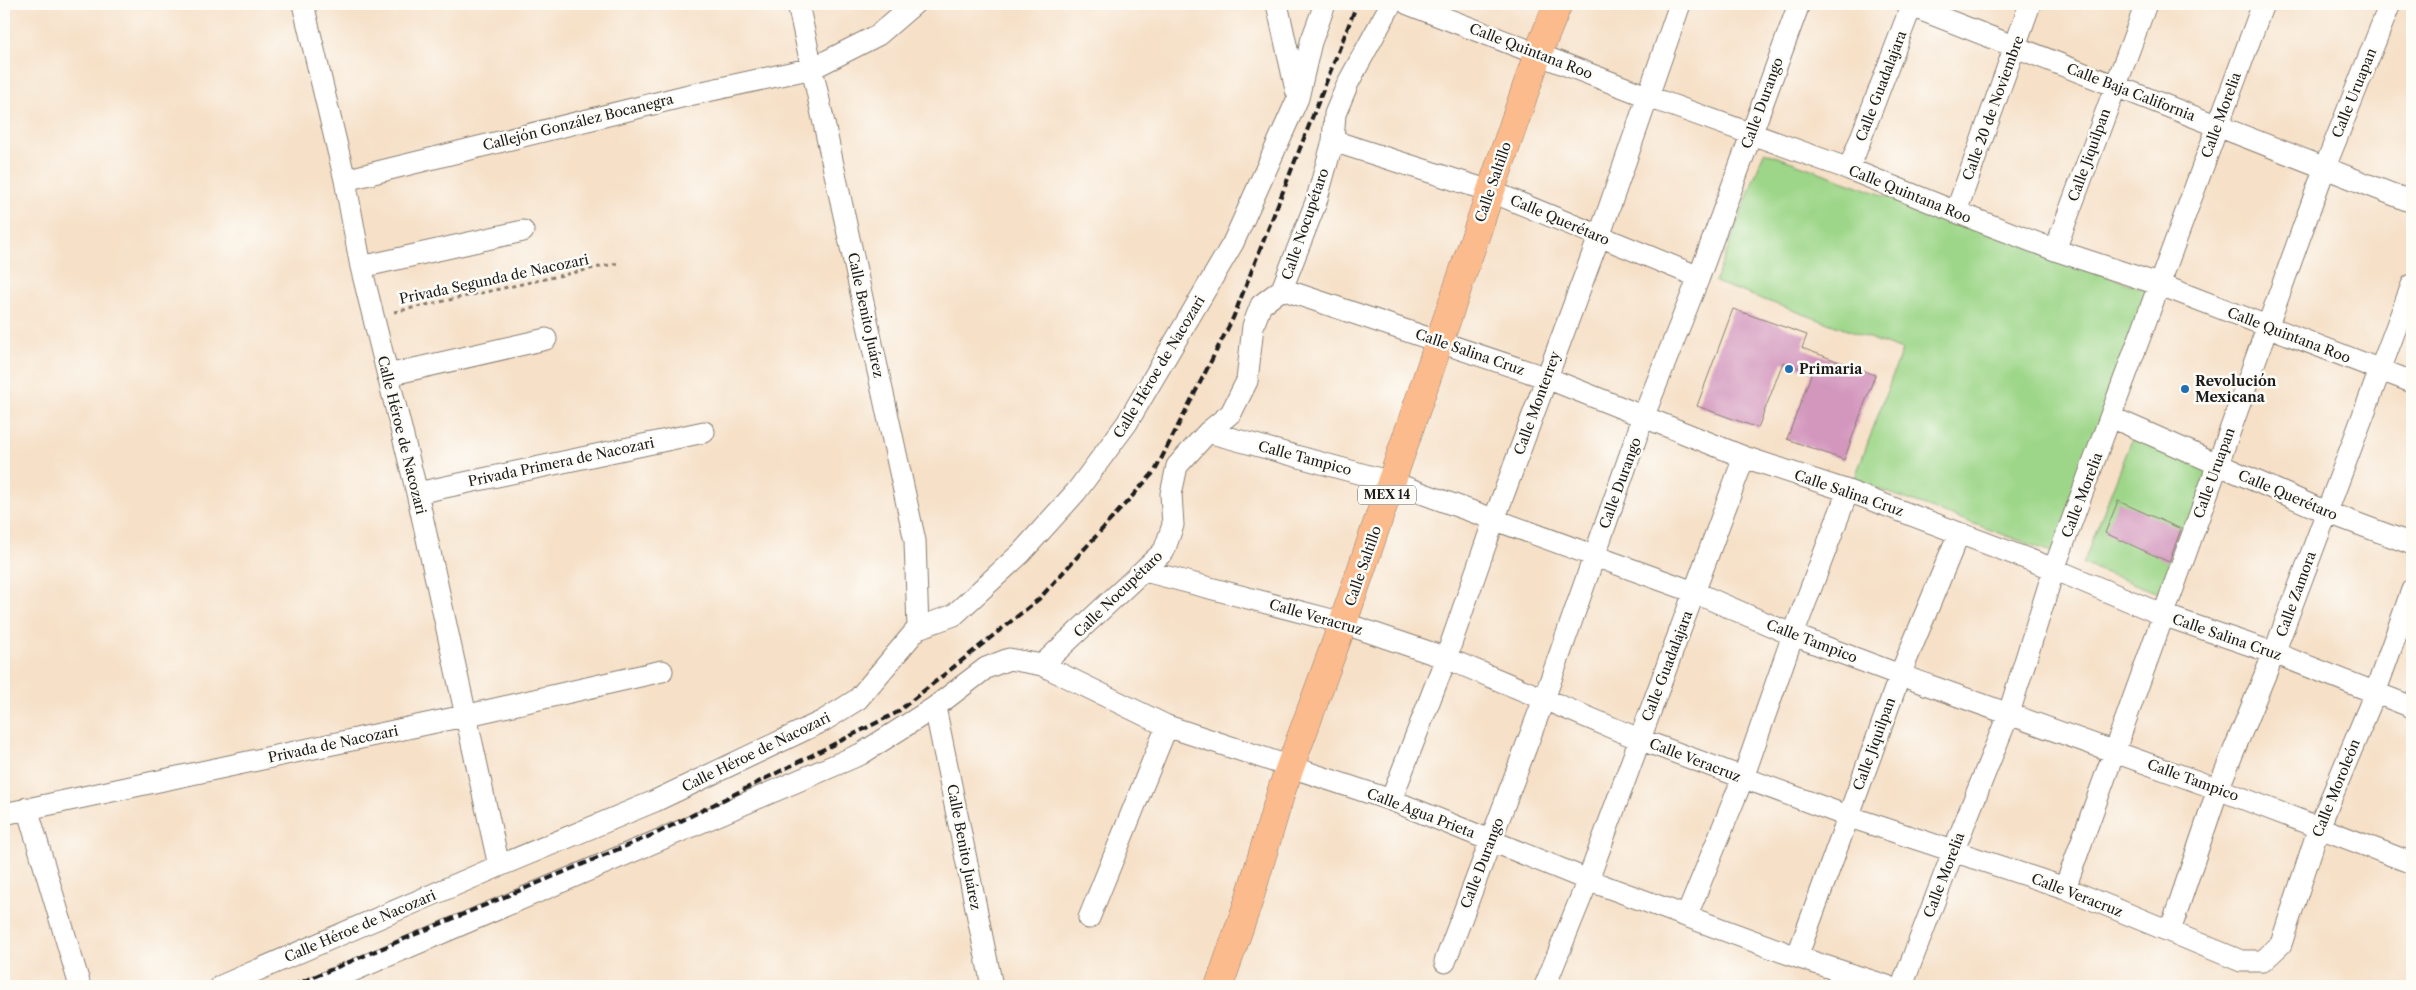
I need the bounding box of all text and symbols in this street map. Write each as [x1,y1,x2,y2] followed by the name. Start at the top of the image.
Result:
[1467,19,1595,83] street label: Calle Quintana Roo
[1852,27,1911,144] street label: Calle Guadalajara
[1958,33,2028,183] street label: Calle 20 de Noviembre
[2328,45,2380,141] street label: Calle Uruapan
[1737,55,1787,151] street label: Calle Durango
[2064,59,2198,125] street label: Calle Baja California
[2197,69,2245,160] street label: Calle Morelia
[481,89,676,154] street label: Callejón González Bocanegra
[2064,106,2114,204] street label: Calle Jiquilpan
[1471,139,1515,225] street label: Calle Saltillo
[1846,161,1974,227] street label: Calle Quintana Roo
[1277,166,1333,282] street label: Calle Nocupétaro
[1508,191,1612,249] street label: Calle Querétaro
[398,250,590,308] street label: Privada Segunda de Nacozari
[844,251,888,379] street label: Calle Benito Juárez
[1109,293,1209,441] street label: Calle Héroe de Nacozari
[2225,303,2353,367] street label: Calle Quintana Roo
[1413,325,1527,379] street label: Calle Salina Cruz
[1510,349,1564,457] street label: Calle Monterrey
[374,354,430,516] street label: Calle Héroe de Nacozari
[1799,360,1863,378] place label: Primaria
[1783,363,1795,375] marker: Primaria
[2195,372,2277,406] place label: Revolución Mexicana
[2179,383,2191,395] marker: Revolución Mexicana
[2189,425,2239,521] street label: Calle Uruapan
[466,433,656,491] street label: Privada Primera de Nacozari
[1595,435,1645,531] street label: Calle Durango
[1256,437,1354,479] street label: Calle Tampico
[2058,449,2107,540] street label: Calle Morelia
[1792,466,1906,520] street label: Calle Salina Cruz
[2236,466,2340,524] street label: Calle Querétaro
[1358,486,1416,504] road number: MEX 14
[1341,523,1385,609] street label: Calle Saltillo
[1070,547,1166,641] street label: Calle Nocupétaro
[2272,548,2320,639] street label: Calle Zamora
[1267,595,1365,639] street label: Calle Veracruz
[1638,607,1697,724] street label: Calle Guadalajara
[2170,610,2284,664] street label: Calle Salina Cruz
[1764,615,1860,667] street label: Calle Tampico
[1849,695,1899,793] street label: Calle Jiquilpan
[679,708,833,796] street label: Calle Héroe de Nacozari
[266,721,400,767] street label: Privada de Nacozari
[1647,734,1743,786] street label: Calle Veracruz
[2308,736,2364,840] street label: Calle Moroleón
[2145,755,2241,805] street label: Calle Tampico
[943,783,985,911] street label: Calle Benito Juárez
[1364,784,1478,842] street label: Calle Agua Prieta
[1456,815,1508,911] street label: Calle Durango
[1920,829,1969,920] street label: Calle Morelia
[2029,869,2125,921] street label: Calle Veracruz
[282,886,438,966] street label: Calle Héroe de Nacozari

